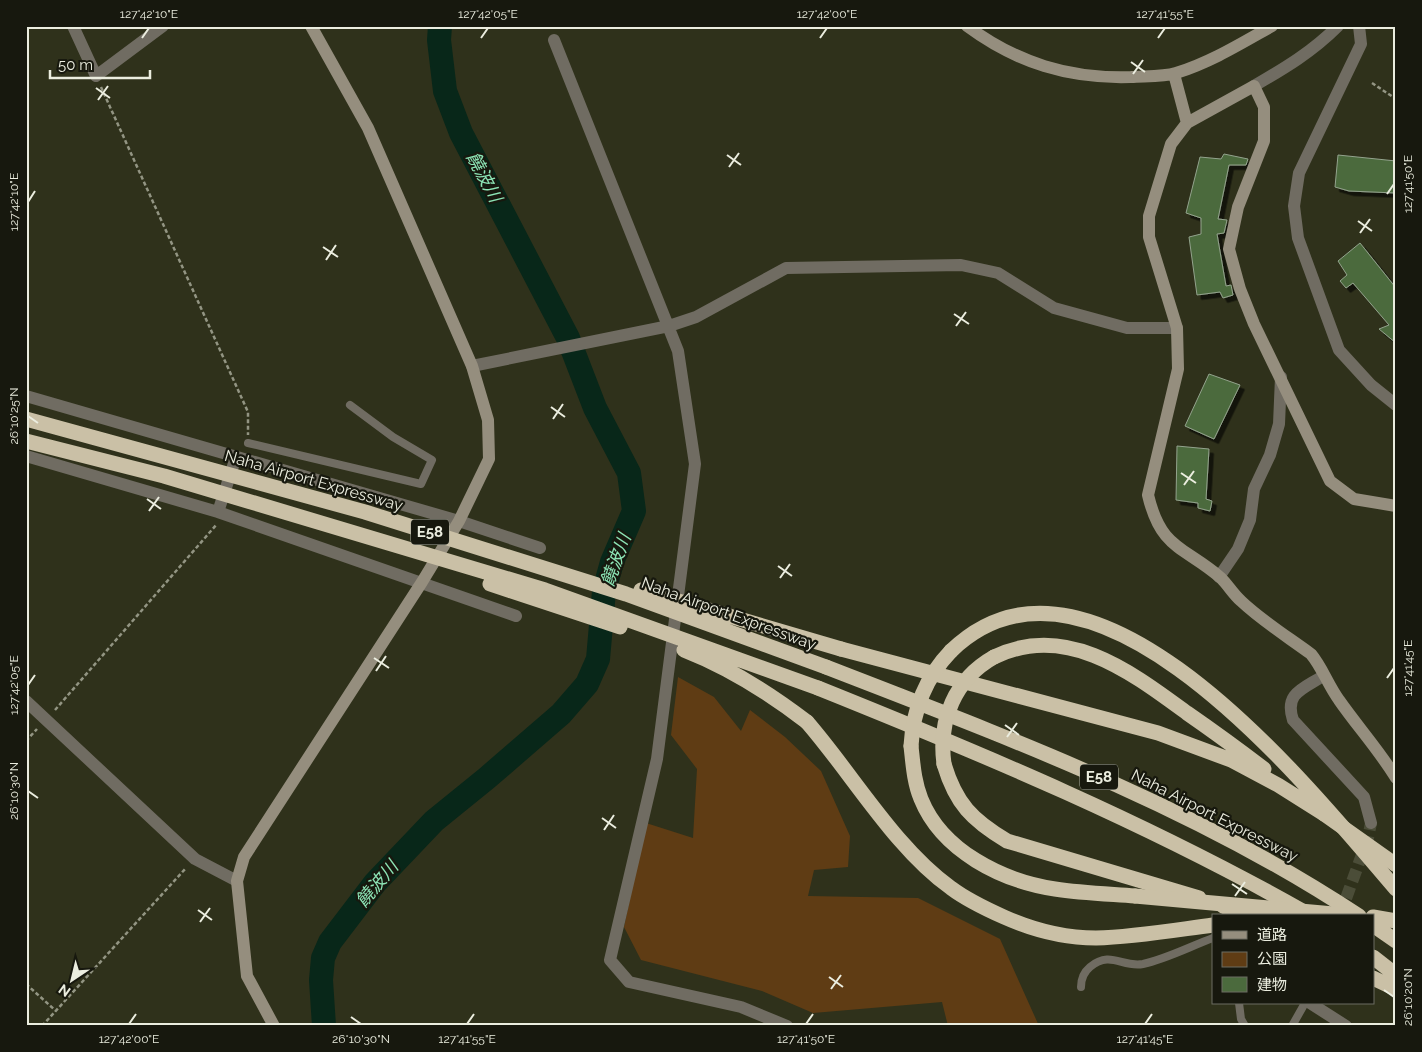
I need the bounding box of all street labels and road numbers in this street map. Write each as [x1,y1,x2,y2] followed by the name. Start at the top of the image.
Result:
[222,446,406,515] street label: Naha Airport Expressway
[411,520,449,544] road number: E58
[639,573,819,654] street label: Naha Airport Expressway
[1080,764,1118,790] road number: E58
[1128,765,1302,866] street label: Naha Airport Expressway

